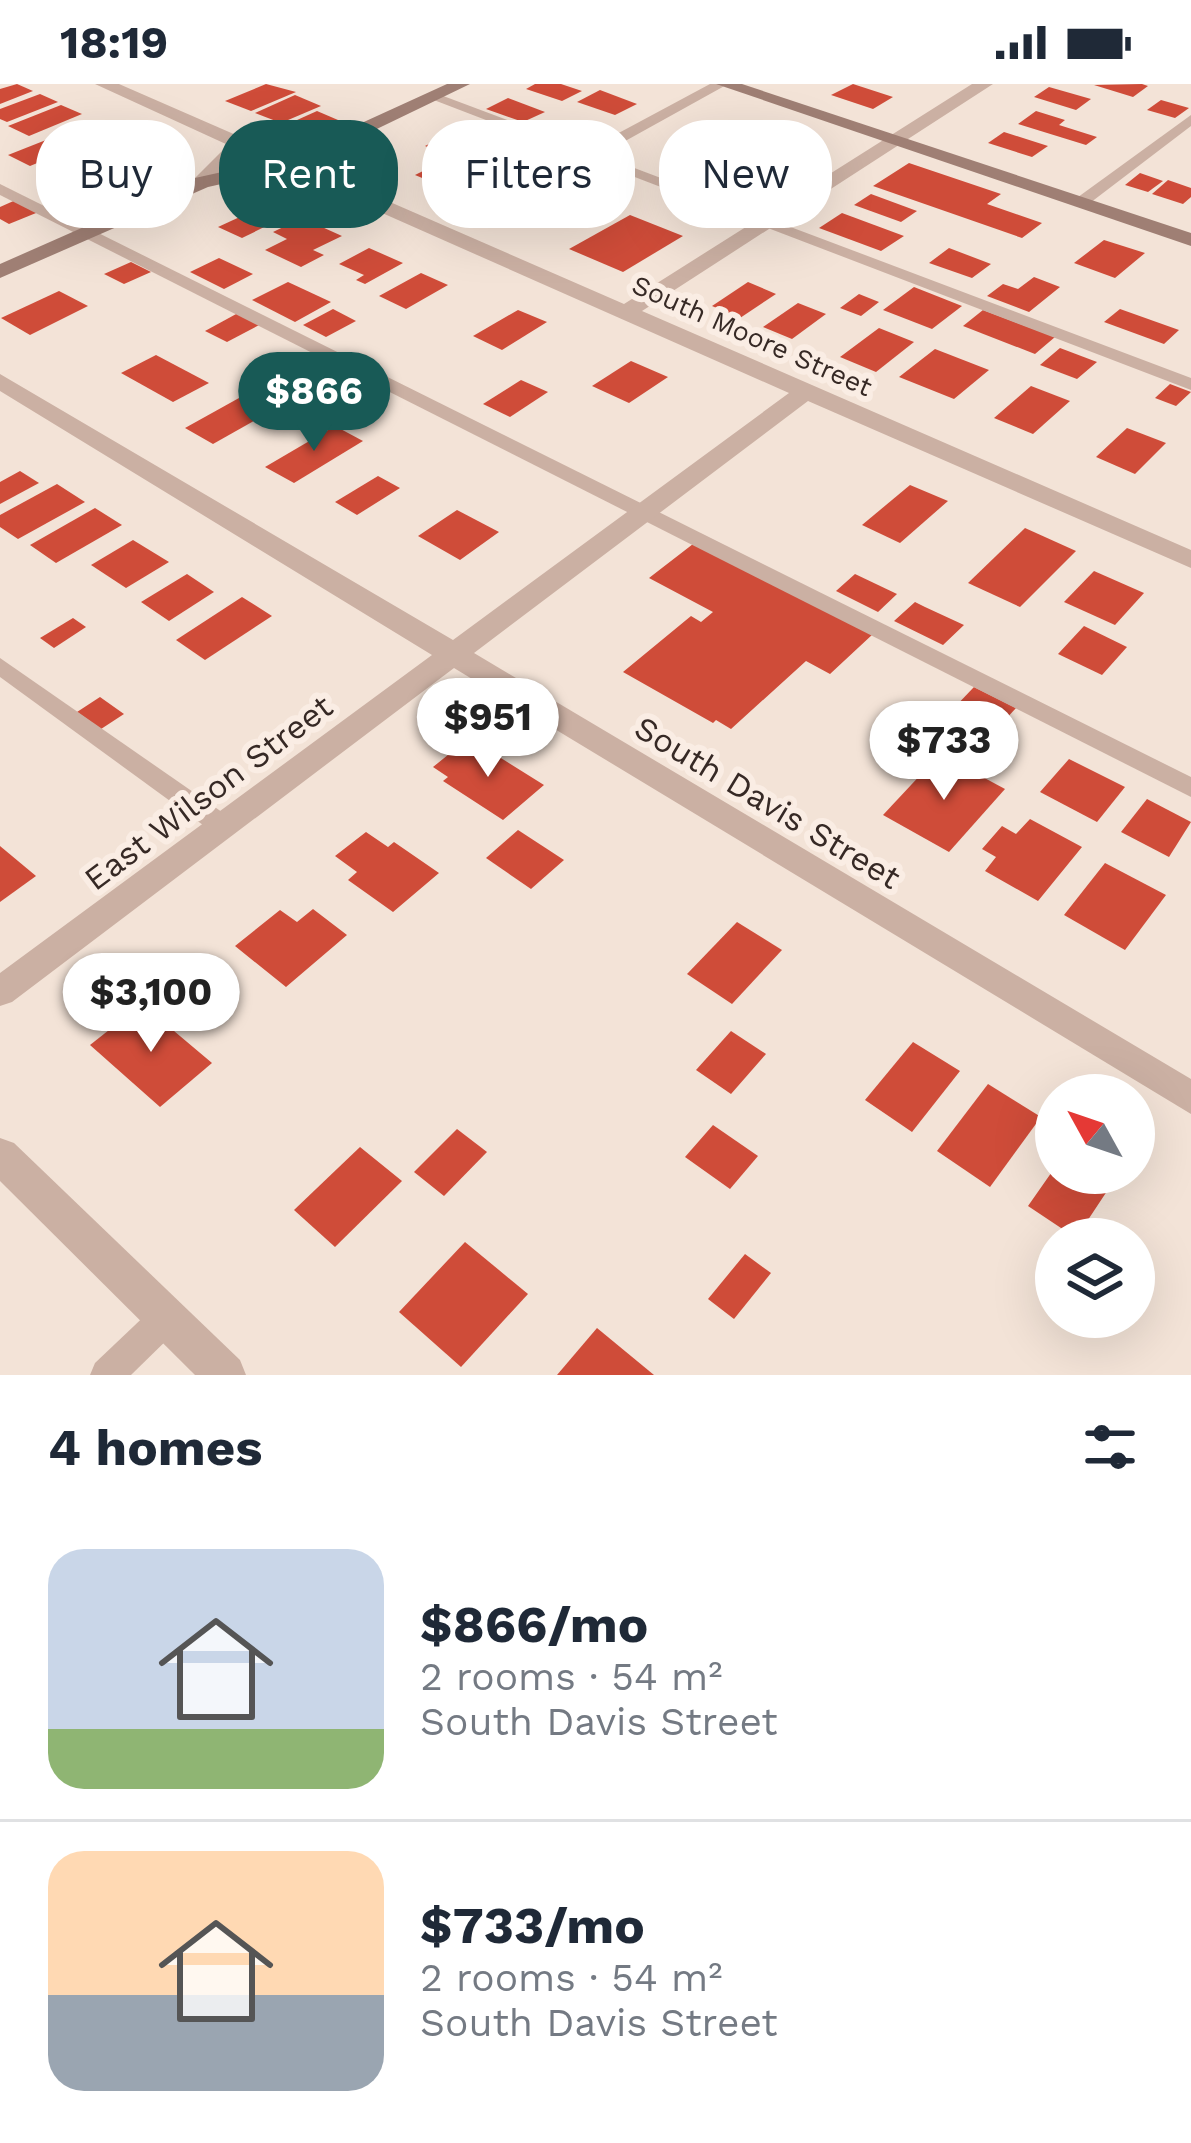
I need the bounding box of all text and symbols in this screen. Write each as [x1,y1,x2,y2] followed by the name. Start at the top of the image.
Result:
[60,16,168,69] text: 18:19
[36,120,195,228] chip: Buy
[219,120,398,228] chip: Rent
[422,120,635,228] chip: Filters
[659,120,832,228] chip: New
[627,269,877,403] street label: South Moore Street
[243,352,385,454] pin: $866
[265,368,363,413] text: $866
[417,678,559,780] pin: $951
[77,686,340,898] street label: East Wilson Street
[444,694,532,739] text: $951
[873,701,1015,803] pin: $733
[628,708,908,897] street label: South Davis Street
[897,717,991,762] text: $733
[53,953,249,1055] pin: $3,100
[90,969,212,1014] text: $3,100
[1035,1074,1155,1194] north arrow
[1035,1074,1155,1338] map controls
[1035,1218,1155,1338] button: layers
[1077,1414,1143,1480] icon: filters
[48,1418,262,1477] text: 4 homes
[420,1595,648,1654] text: $866/mo
[144,1597,288,1741] icon: home
[420,1654,722,1699] text: 2 rooms · 54 m²
[420,1699,778,1744] text: South Davis Street
[420,1896,645,1955] text: $733/mo
[144,1899,288,2043] icon: home
[420,1955,722,2000] text: 2 rooms · 54 m²
[420,2000,778,2045] text: South Davis Street

